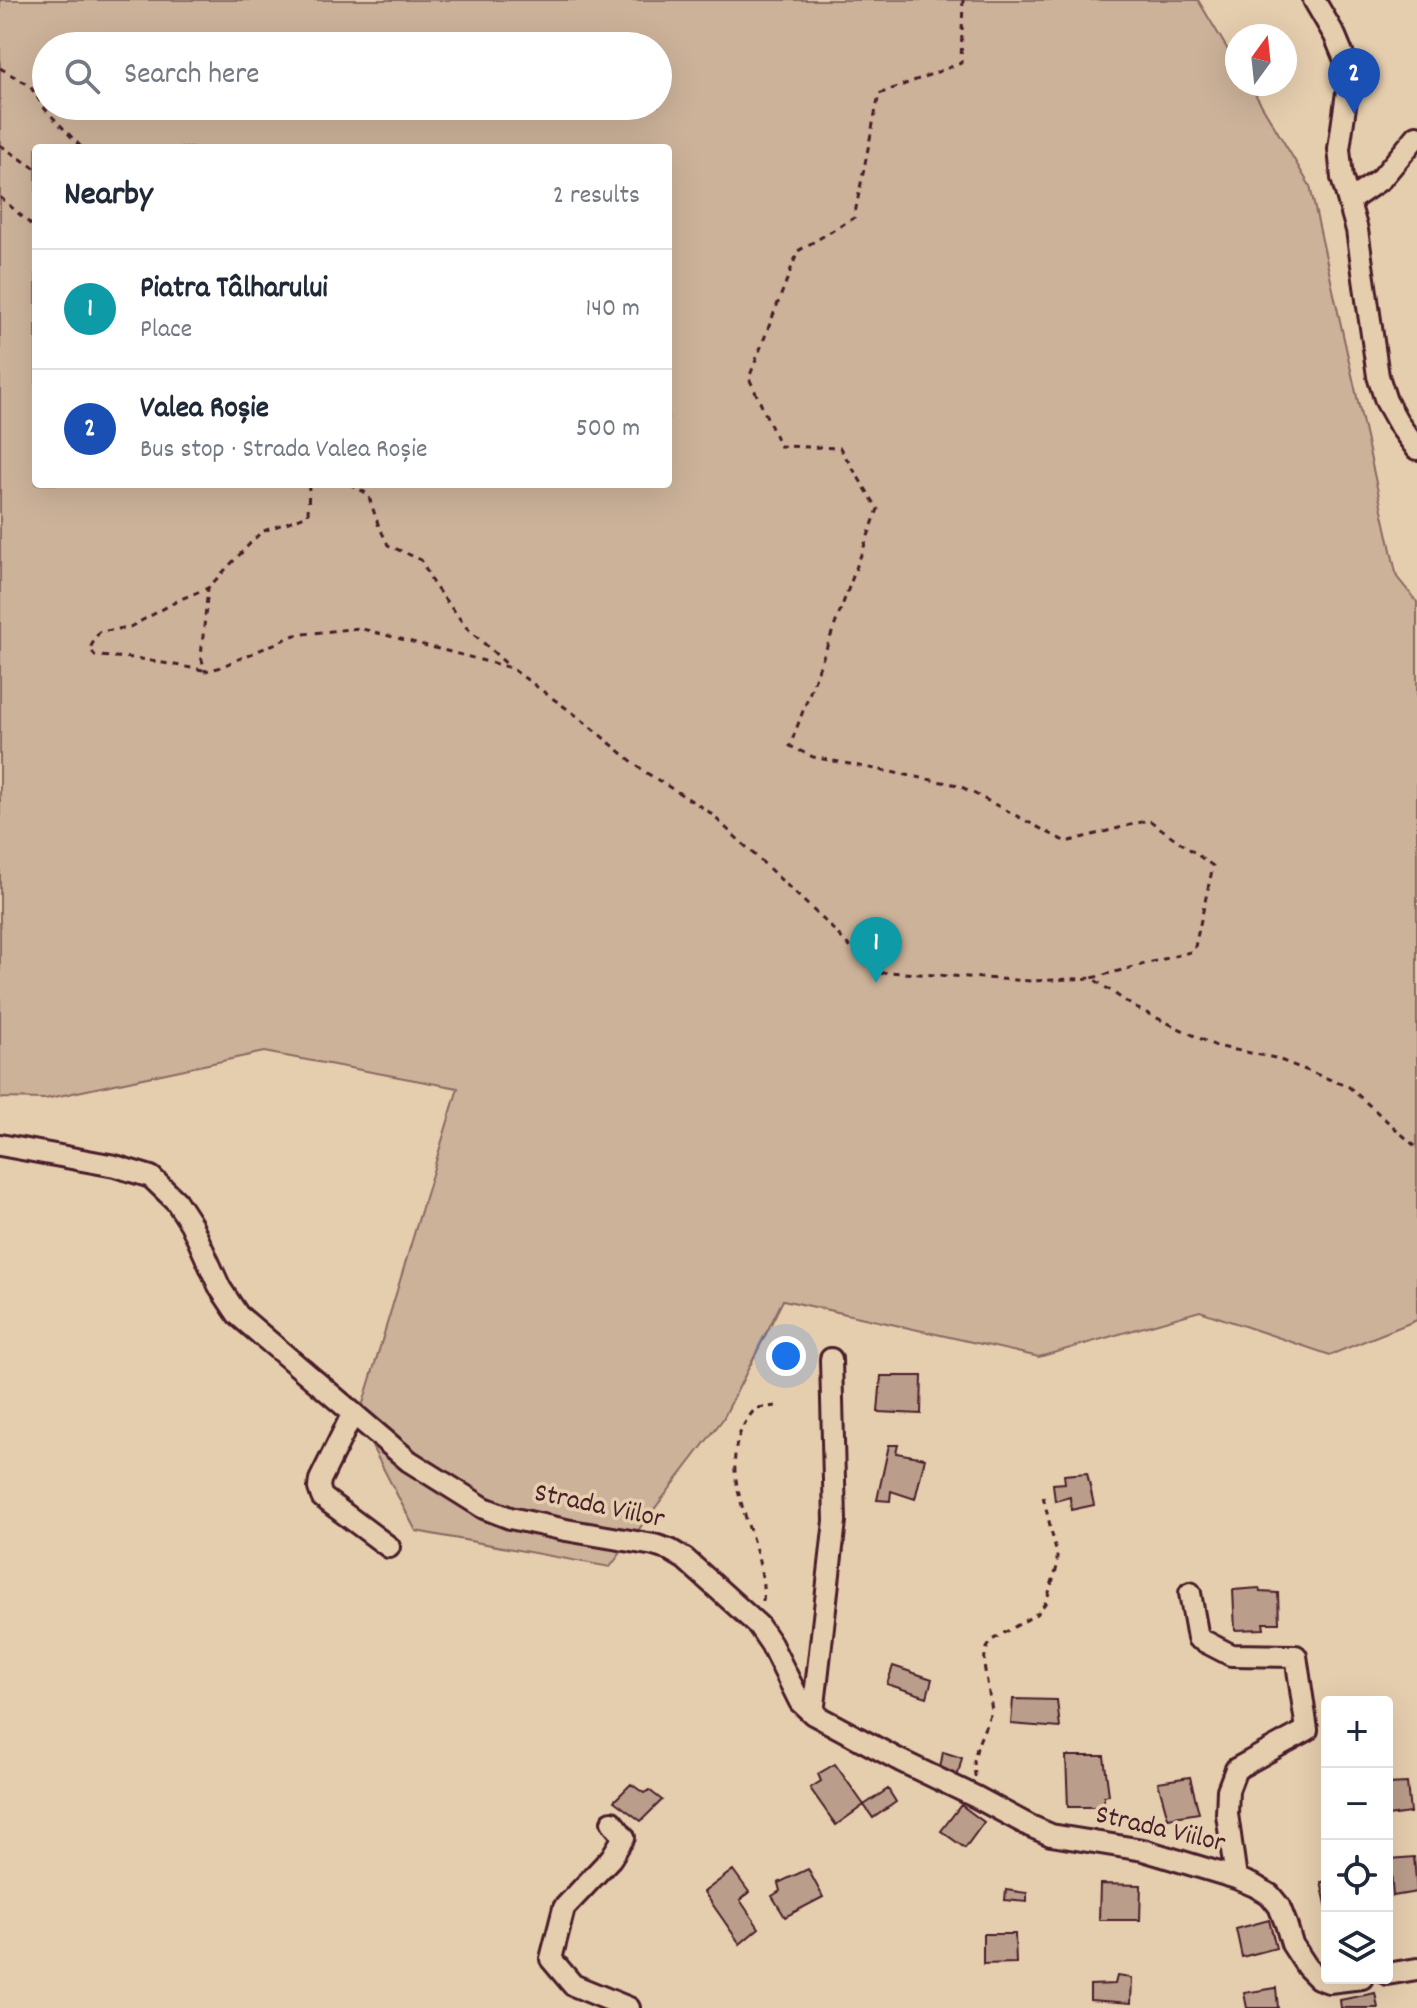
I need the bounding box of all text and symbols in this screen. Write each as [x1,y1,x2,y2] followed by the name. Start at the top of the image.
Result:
[1225,24,1297,96] north arrow
[32,32,672,120] search box
[1328,48,1380,114] pin: 2
[60,54,104,98] icon: search
[124,55,260,98] text: Search here
[64,172,153,221] text: Nearby
[553,178,640,215] text: 2 results
[140,269,328,312] text: Piatra Tâlharului
[87,291,93,328] text: 1
[586,291,640,328] text: 140 m
[140,312,192,349] text: Place
[140,389,269,432] text: Valea Roșie
[84,411,96,448] text: 2
[576,411,640,448] text: 500 m
[140,432,427,469] text: Bus stop · Strada Valea Roșie
[850,917,902,983] pin: 1
[766,1336,806,1376] your location
[530,1475,668,1541] street label: Strada Viilor
[1321,1696,1393,1984] map controls
[1321,1696,1393,1768] button: +
[1321,1768,1393,1840] button: −
[1091,1797,1229,1865] street label: Strada Viilor
[1321,1840,1393,1912] button: locate
[1321,1912,1393,1984] button: layers

